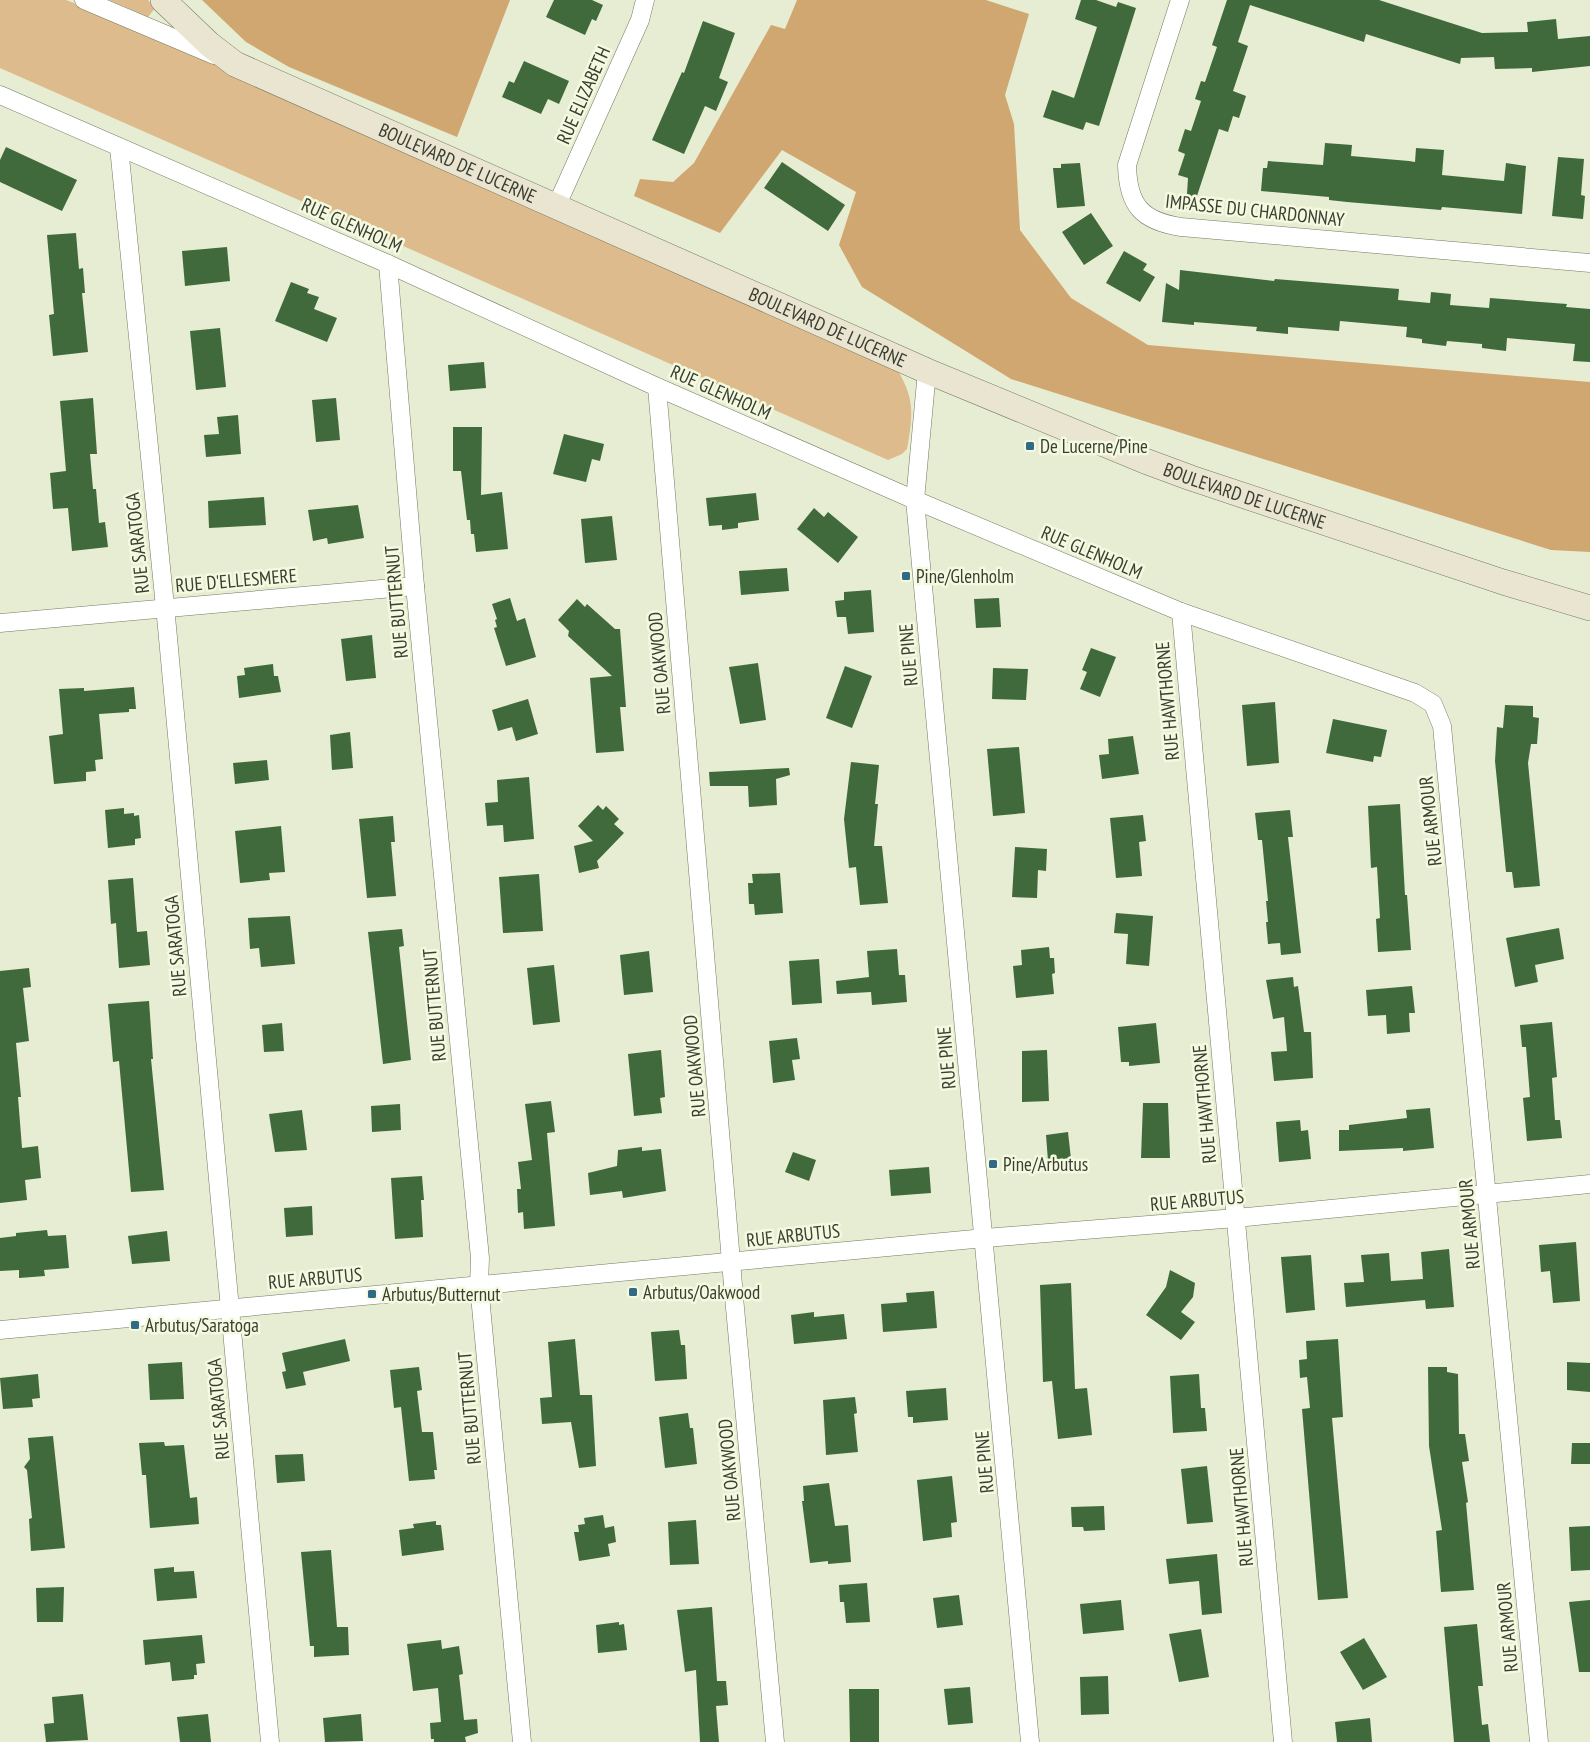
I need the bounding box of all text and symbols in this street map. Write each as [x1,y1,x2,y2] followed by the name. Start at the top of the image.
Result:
[551,42,615,148] street label: RUE ELIZABETH
[375,117,540,208] street label: BOULEVARD DE LUCERNE
[1164,189,1346,231] street label: IMPASSE DU CHARDONNAY
[298,192,406,258] street label: RUE GLENHOLM
[745,282,910,372] street label: BOULEVARD DE LUCERNE
[667,359,775,425] street label: RUE GLENHOLM
[1040,434,1148,458] place label: De Lucerne/Pine
[1024,440,1036,452] marker: De Lucerne/Pine
[1160,457,1329,534] street label: BOULEVARD DE LUCERNE
[120,491,154,595] street label: RUE SARATOGA
[1038,520,1146,584] street label: RUE GLENHOLM
[379,544,413,659] street label: RUE BUTTERNUT
[174,563,298,597] street label: RUE D'ELLESMERE
[916,564,1014,588] place label: Pine/Glenholm
[900,570,912,582] marker: Pine/Glenholm
[643,611,675,715] street label: RUE OAKWOOD
[893,623,923,687] street label: RUE PINE
[1150,641,1184,761] street label: RUE HAWTHORNE
[1413,775,1447,867] street label: RUE ARMOUR
[159,894,191,998] street label: RUE SARATOGA
[417,947,451,1062] street label: RUE BUTTERNUT
[678,1014,710,1118] street label: RUE OAKWOOD
[931,1026,961,1090] street label: RUE PINE
[1187,1044,1221,1164] street label: RUE HAWTHORNE
[1003,1152,1088,1176] place label: Pine/Arbutus
[987,1158,999,1170] marker: Pine/Arbutus
[1453,1178,1485,1270] street label: RUE ARMOUR
[1149,1184,1245,1216] street label: RUE ARBUTUS
[745,1218,841,1252] street label: RUE ARBUTUS
[267,1262,363,1294] street label: RUE ARBUTUS
[643,1280,760,1304] place label: Arbutus/Oakwood
[382,1282,501,1306] place label: Arbutus/Butternut
[627,1286,639,1298] marker: Arbutus/Oakwood
[366,1288,378,1300] marker: Arbutus/Butternut
[145,1313,259,1337] place label: Arbutus/Saratoga
[129,1319,141,1331] marker: Arbutus/Saratoga
[452,1350,486,1465] street label: RUE BUTTERNUT
[202,1357,234,1461] street label: RUE SARATOGA
[713,1418,745,1522] street label: RUE OAKWOOD
[969,1430,999,1494] street label: RUE PINE
[1224,1447,1258,1567] street label: RUE HAWTHORNE
[1491,1581,1523,1673] street label: RUE ARMOUR

